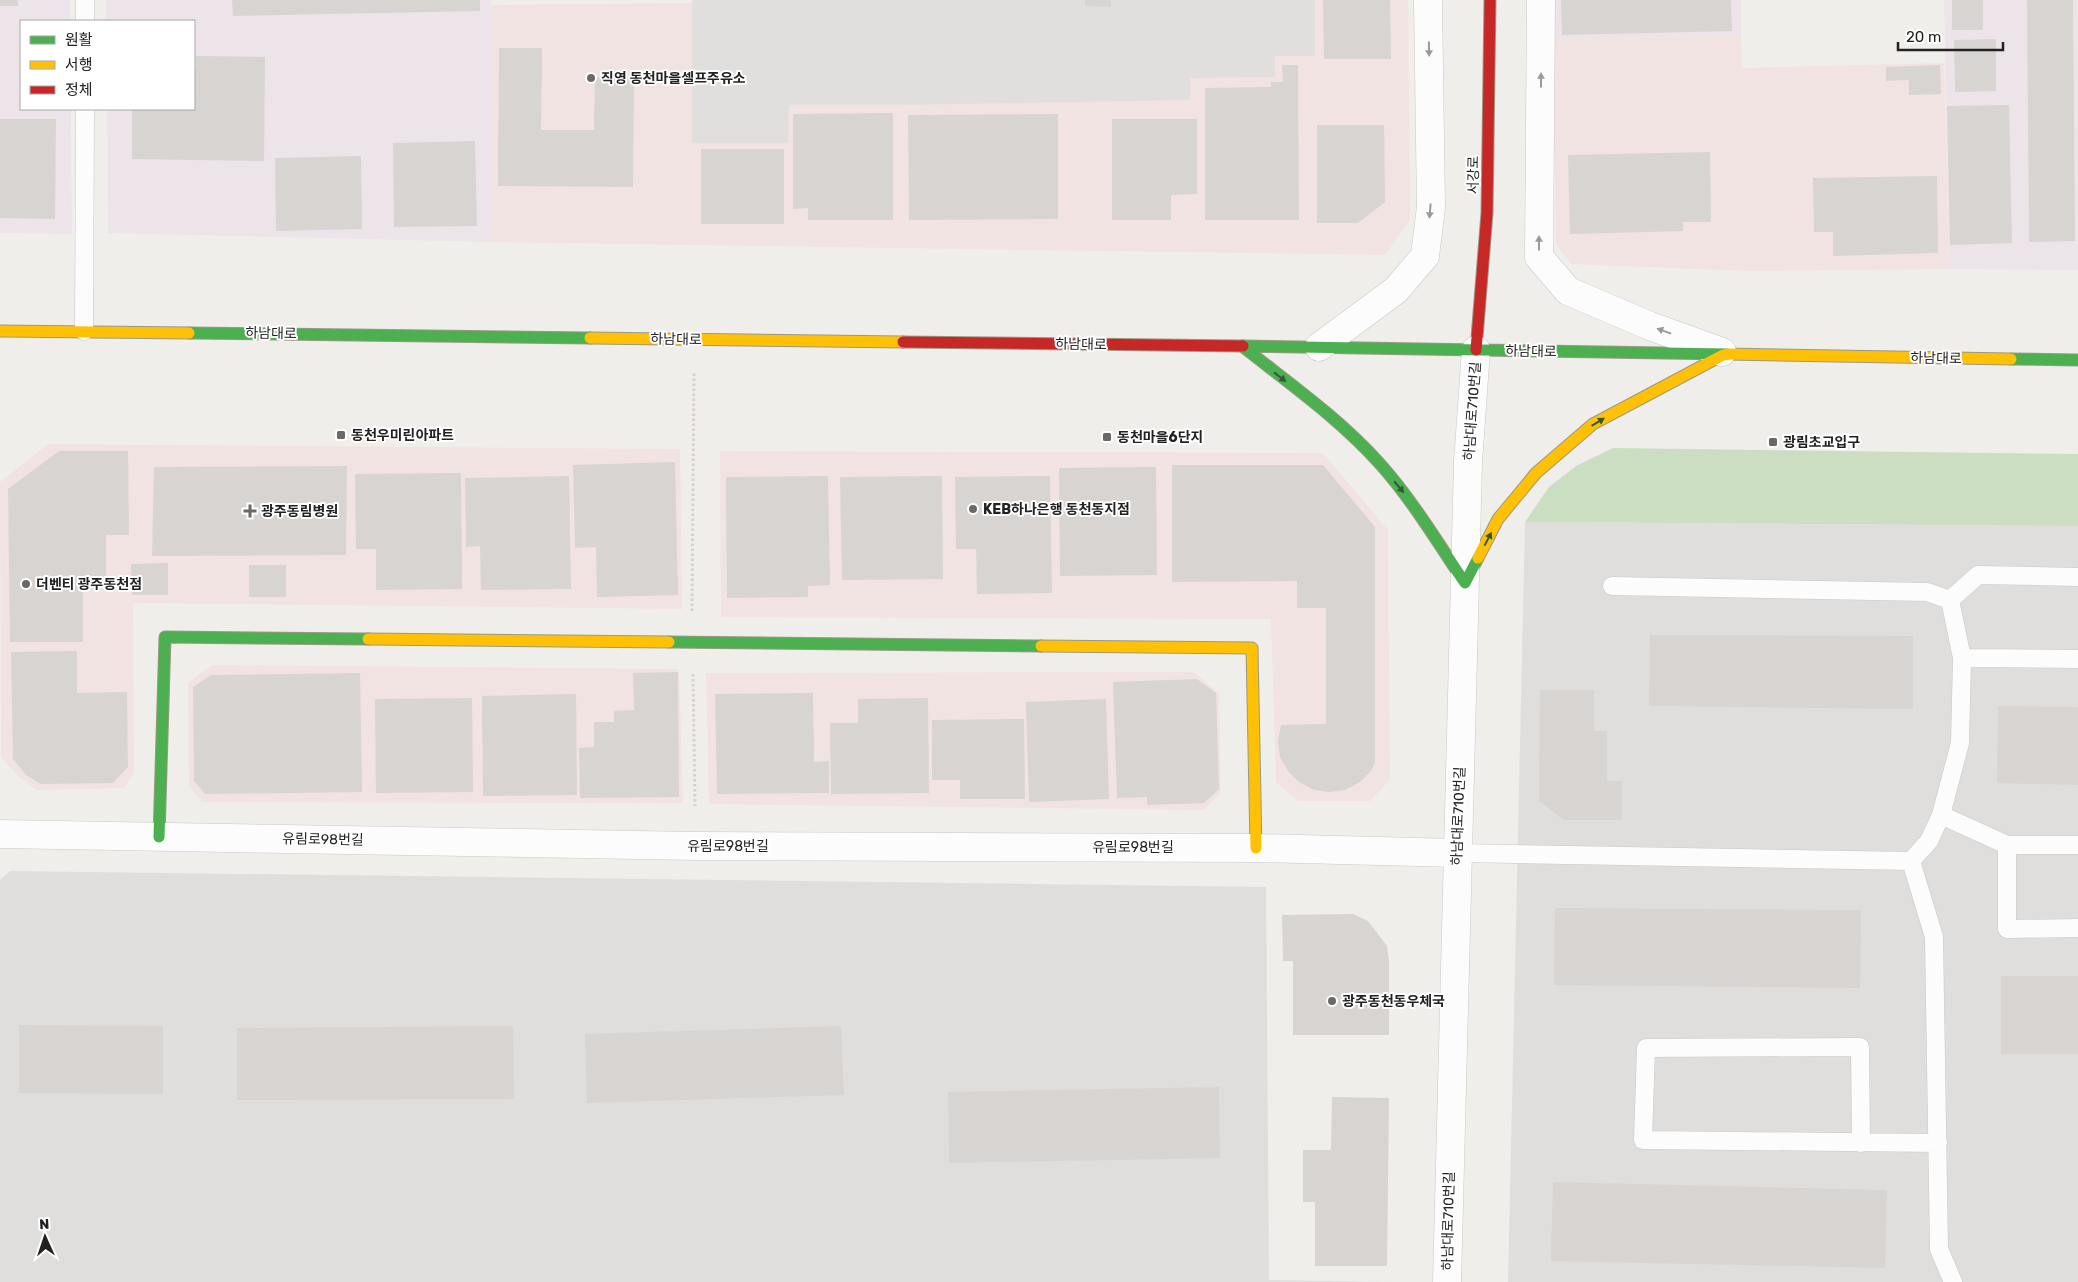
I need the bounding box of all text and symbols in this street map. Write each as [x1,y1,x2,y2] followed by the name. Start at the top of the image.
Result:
[20,20,195,110] legend
[1898,20,2003,52] scale bar
[1906,28,1941,46] text: 20 m
[65,31,93,49] text: 원활
[1425,41,1433,57] one-way arrow
[65,56,93,74] text: 서행
[601,70,746,87] place label: 직영 동천마을셀프주유소
[585,72,597,84] marker: 직영 동천마을셀프주유소
[1537,72,1545,88] one-way arrow
[65,81,93,99] text: 정체
[1465,155,1482,194] street label: 서강로
[1426,203,1434,219] one-way arrow
[1535,234,1543,250] one-way arrow
[245,325,297,342] street label: 하남대로
[1656,327,1671,334] one-way arrow
[650,331,702,348] street label: 하남대로
[1055,336,1107,353] street label: 하남대로
[1505,343,1557,360] street label: 하남대로
[1910,350,1962,367] street label: 하남대로
[1461,361,1484,461] street label: 하남대로710번길
[1274,371,1287,382] one-way arrow
[1591,418,1604,427] one-way arrow
[351,427,454,444] place label: 동천우미린아파트
[335,429,347,441] marker: 동천우미린아파트
[1117,429,1203,446] place label: 동천마을6단지
[1101,431,1113,443] marker: 동천마을6단지
[1783,434,1860,451] place label: 광림초교입구
[1767,436,1779,448] marker: 광림초교입구
[1393,480,1404,493] one-way arrow
[983,501,1130,518] place label: KEB하나은행 동천동지점
[261,503,338,520] place label: 광주동림병원
[967,503,979,515] marker: KEB하나은행 동천동지점
[243,504,257,518] marker: 광주동림병원
[1484,532,1492,547] one-way arrow
[36,576,142,593] place label: 더벤티 광주동천점
[20,578,32,590] marker: 더벤티 광주동천점
[1448,766,1469,866] street label: 하남대로710번길
[282,830,364,849] street label: 유림로98번길
[687,838,769,855] street label: 유림로98번길
[1092,839,1174,856] street label: 유림로98번길
[1342,993,1445,1010] place label: 광주동천동우체국
[1326,995,1338,1007] marker: 광주동천동우체국
[1439,1171,1458,1271] street label: 하남대로710번길
[20,1212,70,1262] north arrow
[39,1216,50,1233] text: N

